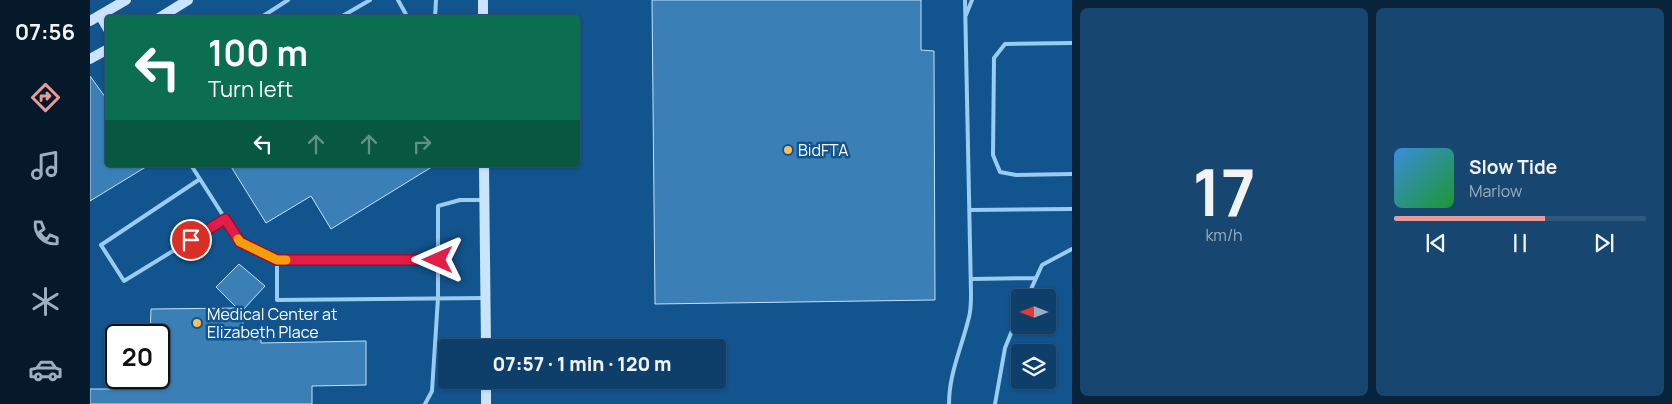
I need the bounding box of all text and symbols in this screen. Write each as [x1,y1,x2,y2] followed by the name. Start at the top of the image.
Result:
[15,17,75,47] text: 07:56
[208,29,308,77] text: 100 m
[125,35,190,100] icon: left
[208,74,293,104] text: Turn left
[28,80,63,115] icon: directions
[249,130,277,158] icon: left
[302,130,330,158] icon: ahead
[355,130,383,158] icon: ahead
[408,130,436,158] icon: right
[798,139,848,161] place label: BidFTA
[782,144,794,156] marker: BidFTA
[1192,147,1256,236] text: 17
[28,148,63,183] icon: music
[1469,154,1557,180] text: Slow Tide
[1469,180,1522,202] text: Marlow
[28,216,63,251] icon: phone
[170,219,212,261] pin
[1205,224,1243,246] text: km/h
[177,226,205,254] icon: arrive
[1422,229,1450,257] icon: previous
[1506,229,1534,257] icon: pause
[1590,229,1618,257] icon: next
[411,233,463,285] position arrow
[28,284,63,319] icon: climate
[1011,289,1056,334] north arrow
[1011,289,1056,389] map controls
[207,303,337,343] place label: Medical Center at Elizabeth Place
[191,317,203,329] marker: Medical Center at Elizabeth Place
[105,324,170,389] speed limit sign: 20
[1011,344,1056,389] button: layers
[493,351,671,377] text: 07:57 · 1 min · 120 m
[28,352,63,387] icon: car

